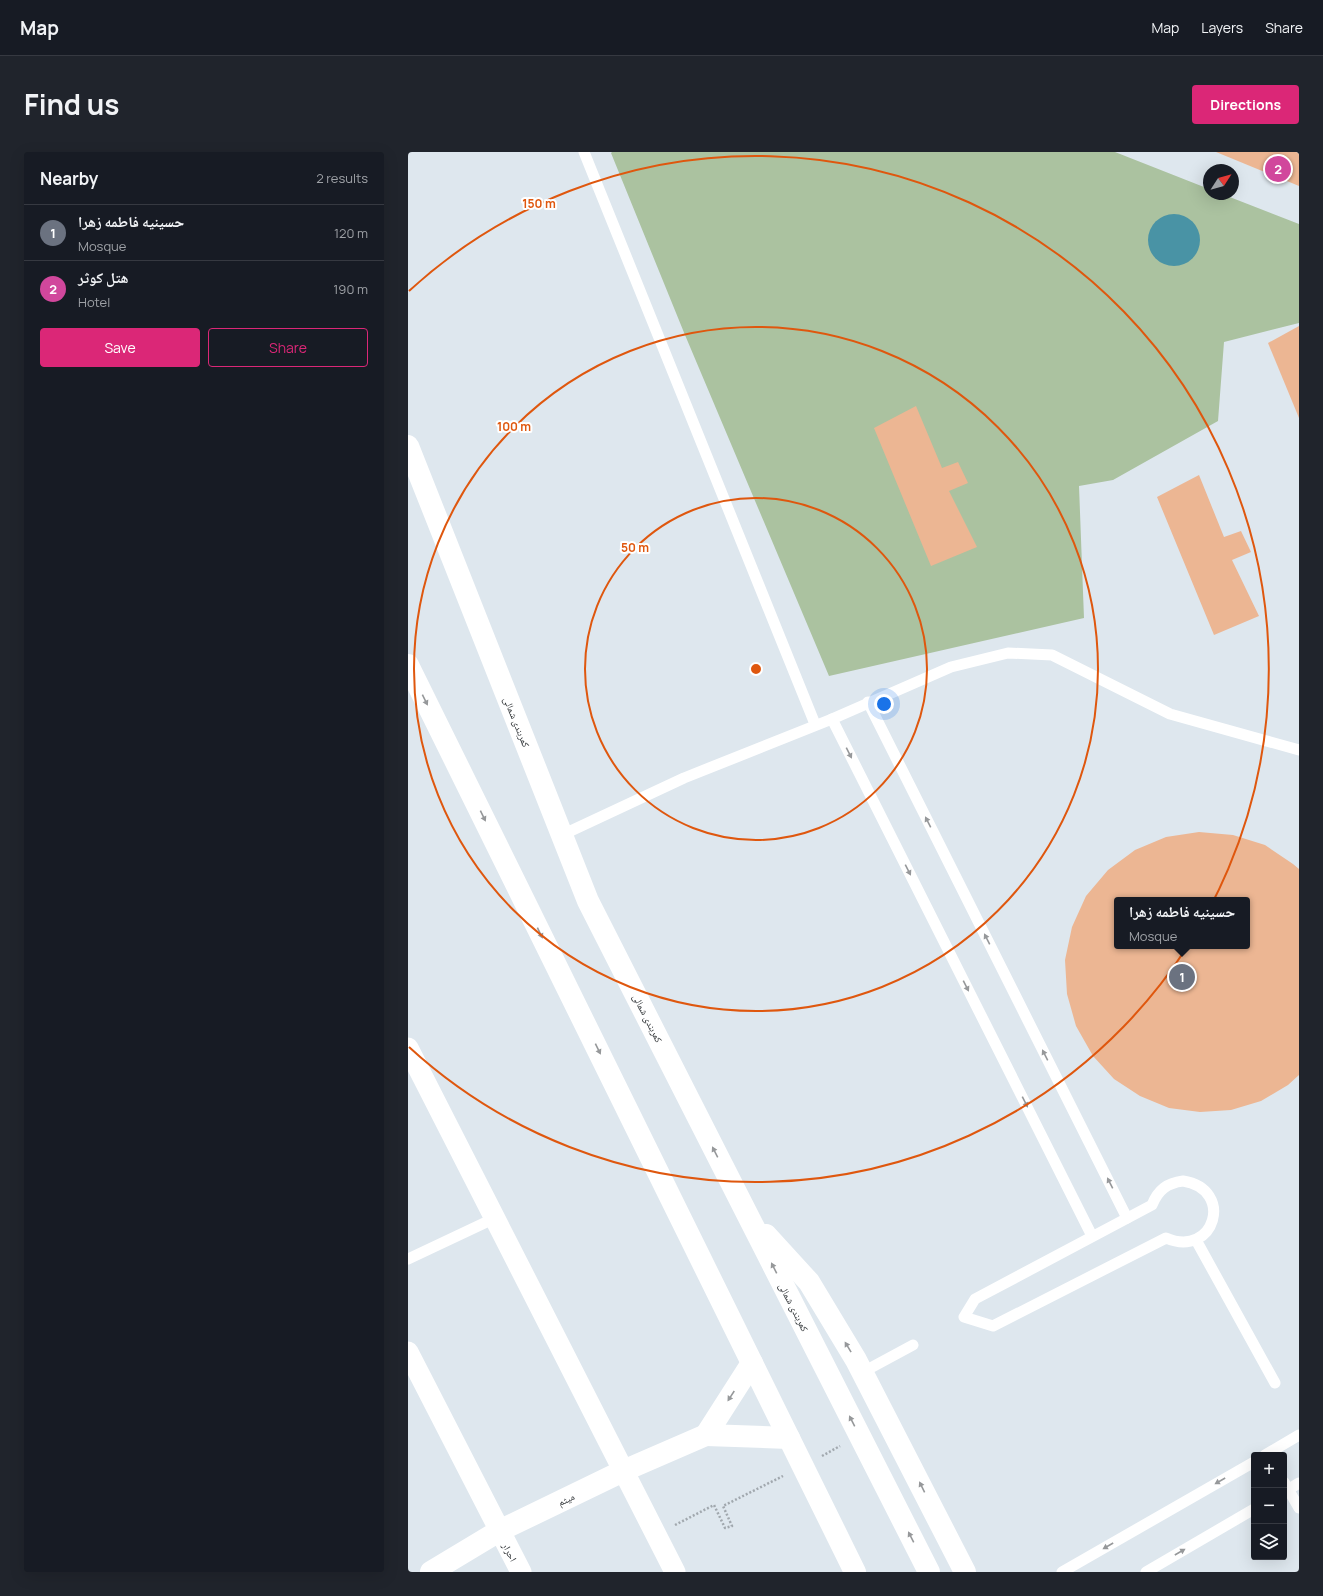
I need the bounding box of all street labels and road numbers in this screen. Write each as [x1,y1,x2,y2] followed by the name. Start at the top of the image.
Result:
[501,695,533,749] street label: کمربندی شمالی
[630,991,666,1045] street label: کمربندی شمالی
[776,1280,812,1334] street label: کمربندی شمالی
[555,1489,578,1510] street label: میثم
[499,1539,521,1564] street label: احرار

